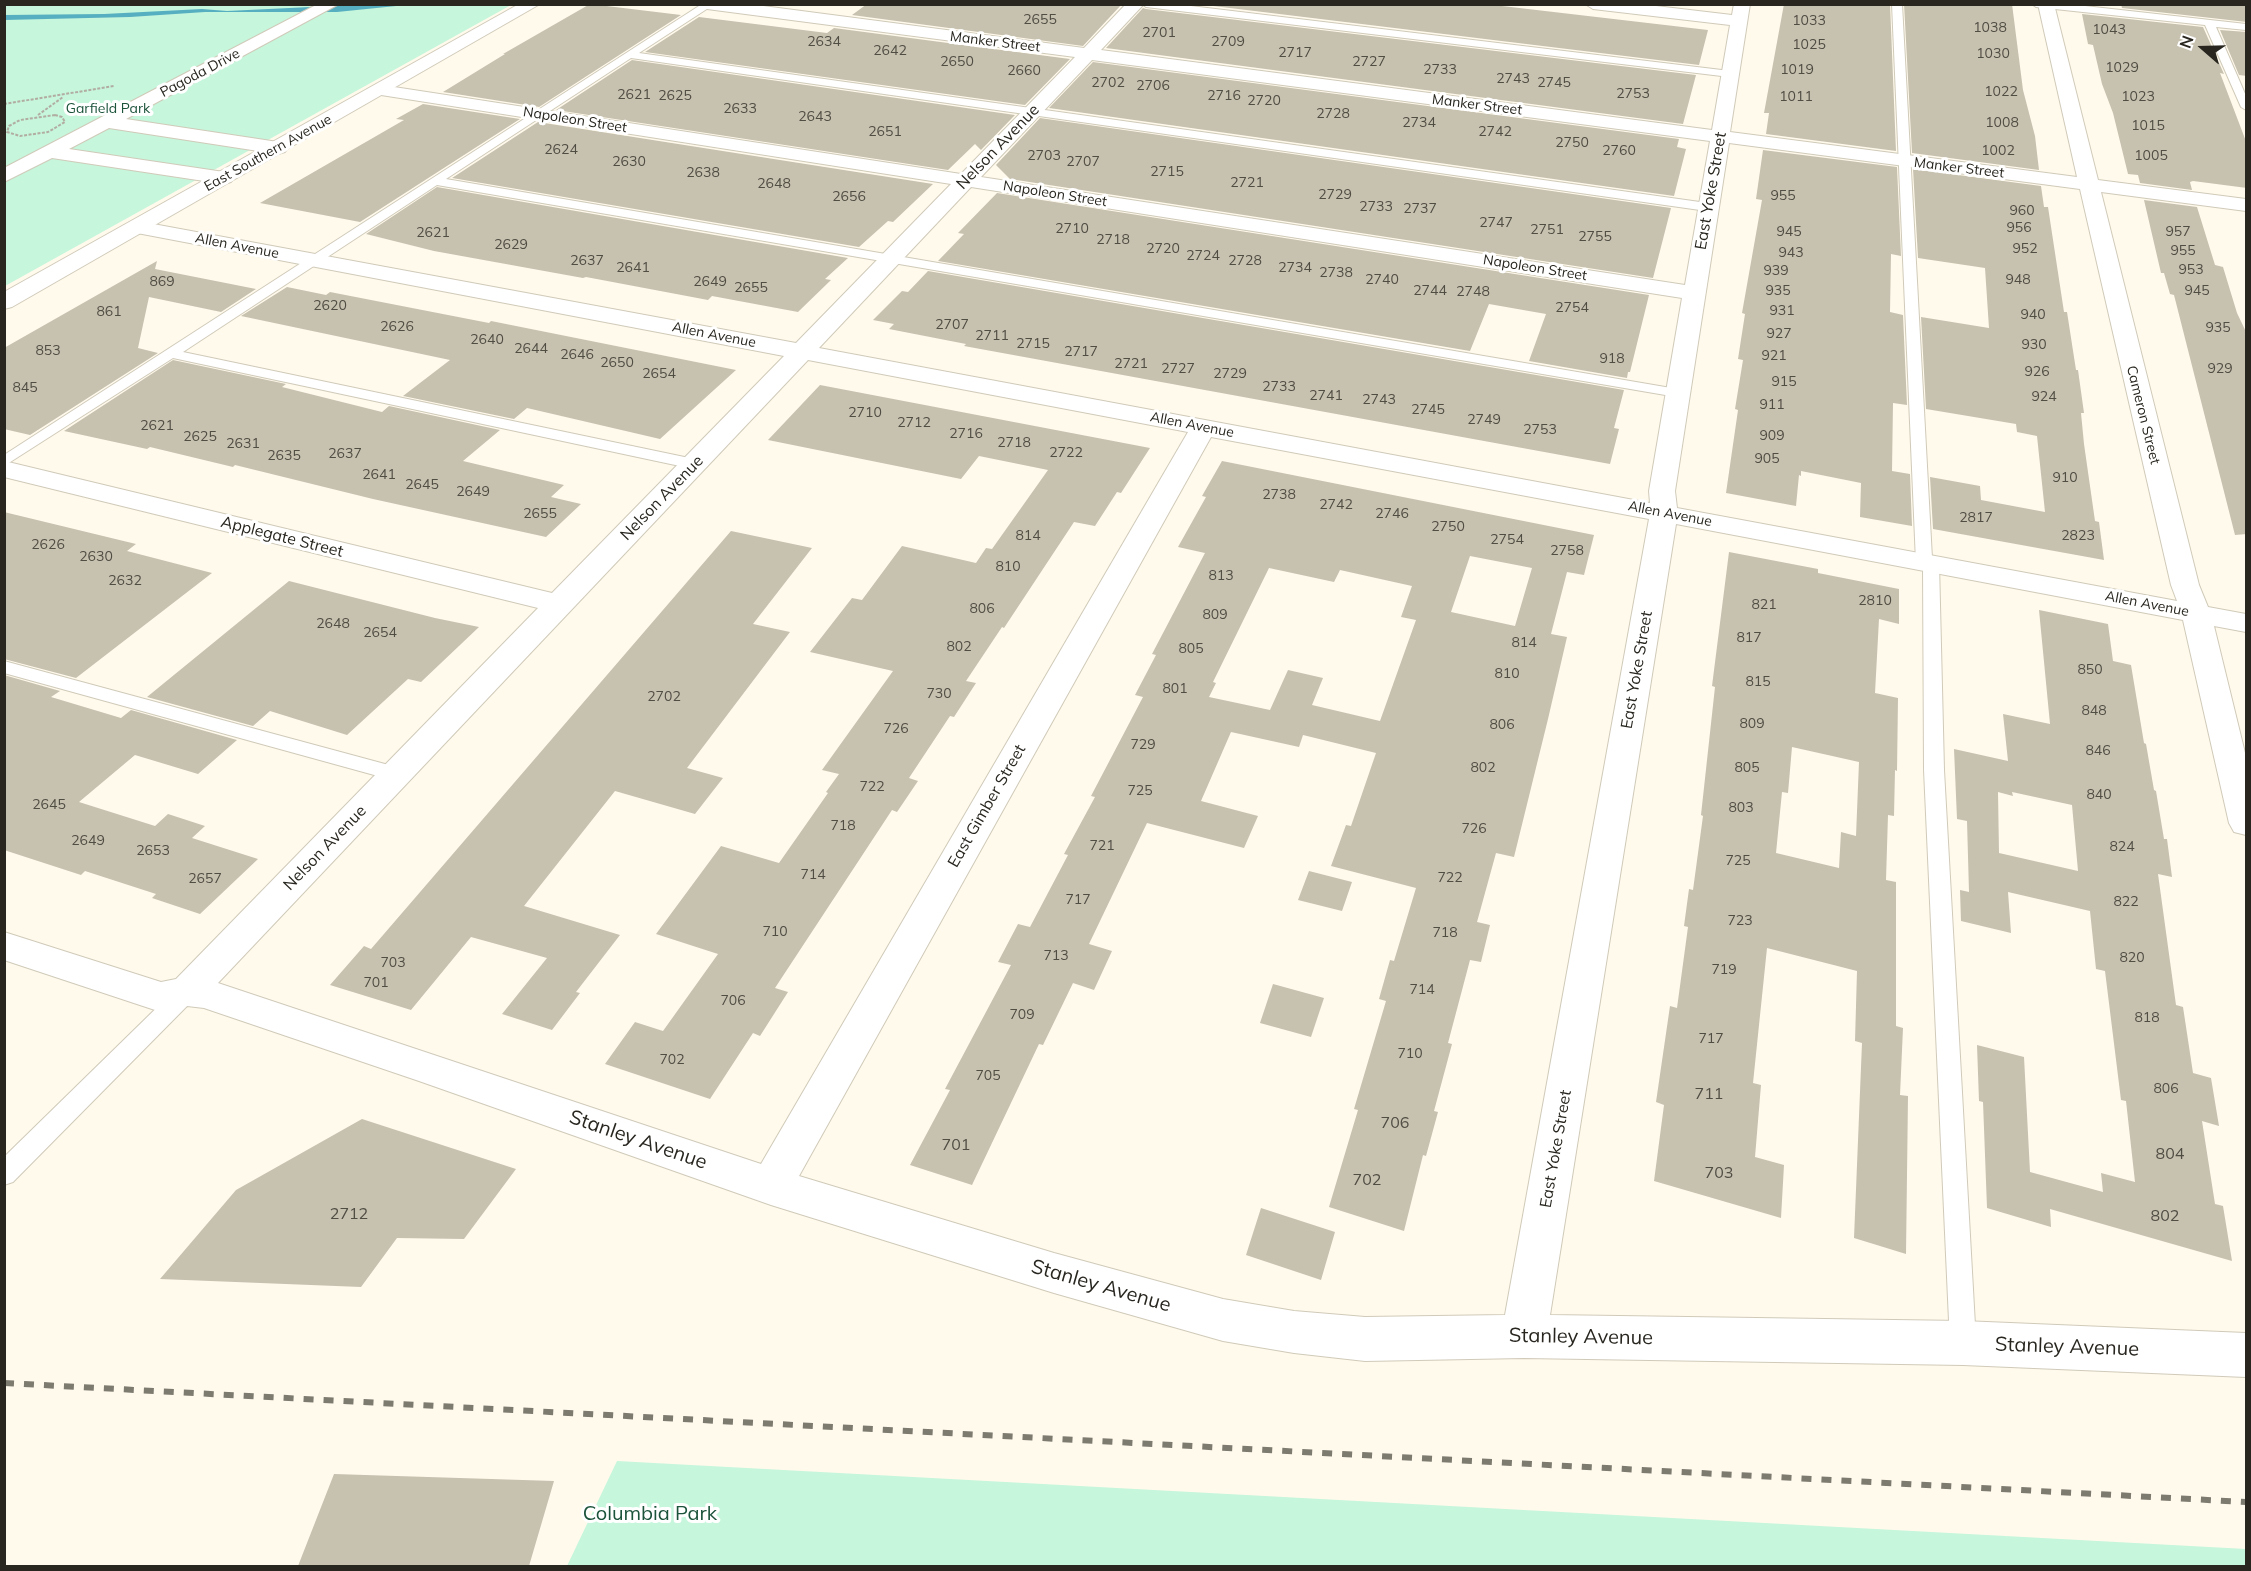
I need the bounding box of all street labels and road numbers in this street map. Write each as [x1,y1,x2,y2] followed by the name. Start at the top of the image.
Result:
[949,28,1041,56] street label: Manker Street
[157,45,243,101] street label: Pagoda Drive
[1431,91,1523,119] street label: Manker Street
[953,100,1043,194] street label: Nelson Avenue
[522,104,628,136] street label: Napoleon Street
[201,111,335,195] street label: East Southern Avenue
[1691,131,1731,251] street label: East Yoke Street
[1913,154,2005,182] street label: Manker Street
[1002,178,1108,210] street label: Napoleon Street
[194,230,280,262] street label: Allen Avenue
[1482,252,1588,284] street label: Napoleon Street
[671,319,757,351] street label: Allen Avenue
[2123,364,2163,466] street label: Cameron Street
[1149,409,1235,441] street label: Allen Avenue
[617,451,707,545] street label: Nelson Avenue
[1627,498,1713,530] street label: Allen Avenue
[219,513,345,561] street label: Applegate Street
[2104,588,2190,620] street label: Allen Avenue
[1617,610,1657,730] street label: East Yoke Street
[944,741,1030,871] street label: East Gimber Street
[280,801,370,895] street label: Nelson Avenue
[1536,1089,1576,1209] street label: East Yoke Street
[566,1105,710,1175] street label: Stanley Avenue
[1028,1255,1174,1317] street label: Stanley Avenue
[1509,1324,1653,1350] street label: Stanley Avenue
[1995,1332,2139,1362] street label: Stanley Avenue

